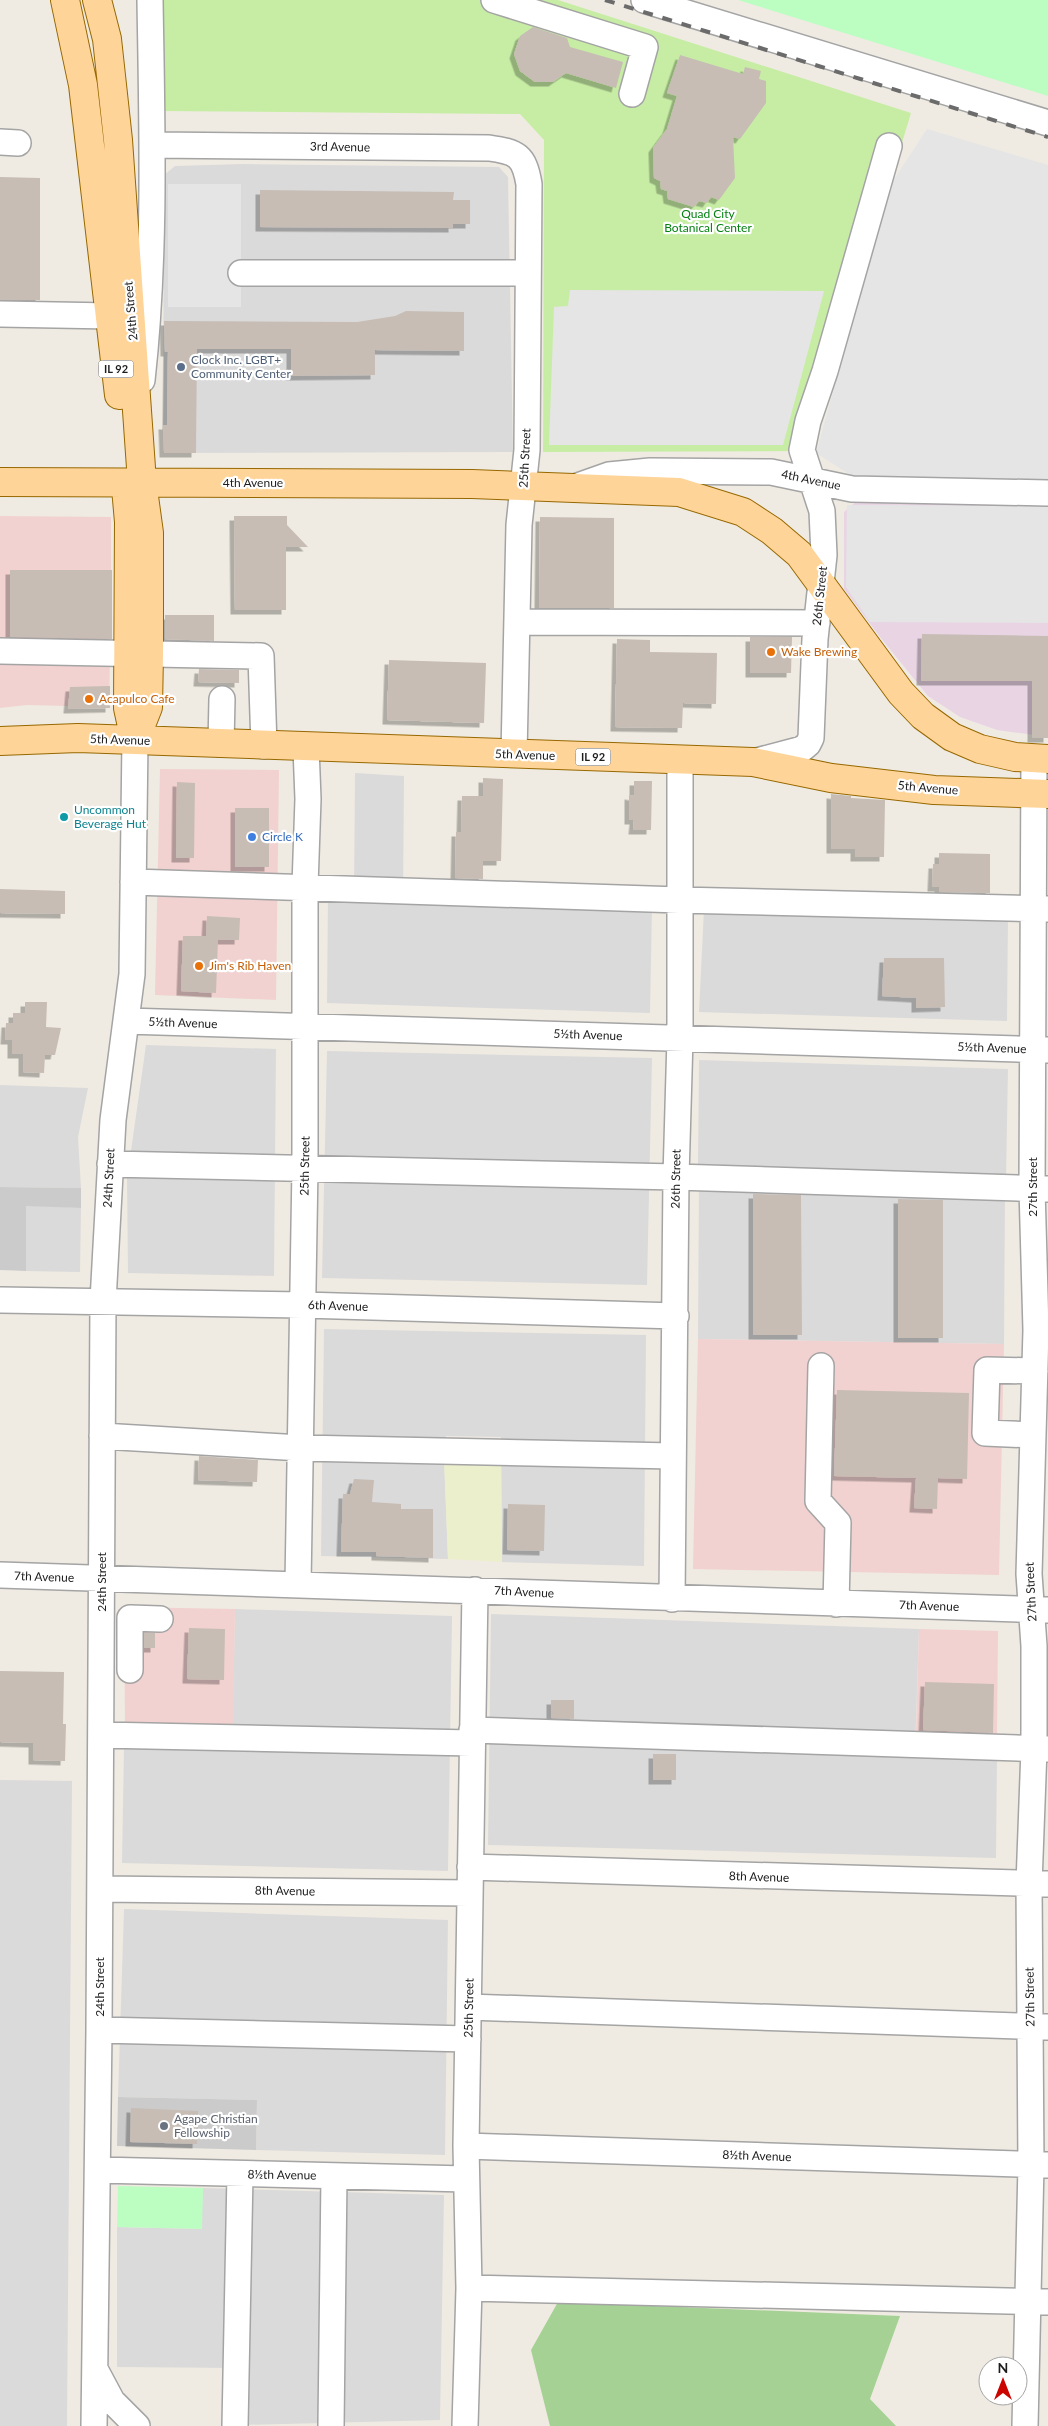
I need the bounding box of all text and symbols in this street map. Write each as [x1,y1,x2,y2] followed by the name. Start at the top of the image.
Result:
[310,138,370,155] street label: 3rd Avenue
[664,206,752,235] park label: Quad City Botanical Center
[120,280,141,341] street label: 24th Street
[191,352,291,381] place label: Clock Inc. LGBT+ Community Center
[98,360,134,378] road number: IL 92
[175,361,187,373] marker: Clock Inc. LGBT+ Community Center
[515,427,534,488] street label: 25th Street
[780,466,842,493] street label: 4th Avenue
[223,475,283,490] street label: 4th Avenue
[809,565,830,626] street label: 26th Street
[781,644,857,659] place label: Wake Brewing
[765,646,777,658] marker: Wake Brewing
[99,691,175,706] place label: Acapulco Cafe
[83,693,95,705] marker: Acapulco Cafe
[90,731,150,748] street label: 5th Avenue
[495,746,555,763] street label: 5th Avenue
[576,749,610,766] road number: IL 92
[897,777,959,798] street label: 5th Avenue
[74,802,147,831] place label: Uncommon Beverage Hut
[58,811,70,823] marker: Uncommon Beverage Hut
[262,829,303,844] place label: Circle K
[246,831,258,843] marker: Circle K
[209,958,291,973] place label: Jim's Rib Haven
[193,960,205,972] marker: Jim's Rib Haven
[148,1014,218,1031] street label: 5½th Avenue
[553,1026,623,1043] street label: 5½th Avenue
[957,1039,1027,1056] street label: 5½th Avenue
[296,1135,313,1196] street label: 25th Street
[99,1147,118,1208] street label: 24th Street
[667,1148,684,1209] street label: 26th Street
[1025,1157,1040,1217] street label: 27th Street
[308,1297,368,1314] street label: 6th Avenue
[94,1552,109,1612] street label: 24th Street
[1021,1561,1040,1622] street label: 27th Street
[14,1568,74,1585] street label: 7th Avenue
[493,1582,555,1601] street label: 7th Avenue
[899,1597,959,1614] street label: 7th Avenue
[729,1868,789,1885] street label: 8th Avenue
[255,1882,315,1899] street label: 8th Avenue
[92,1957,107,2017] street label: 24th Street
[1021,1966,1038,2027] street label: 27th Street
[460,1977,477,2038] street label: 25th Street
[174,2111,258,2140] place label: Agape Christian Fellowship
[158,2120,170,2132] marker: Agape Christian Fellowship
[722,2147,792,2164] street label: 8½th Avenue
[247,2166,317,2183] street label: 8½th Avenue
[978,2356,1028,2406] north arrow
[998,2359,1008,2376] text: N

